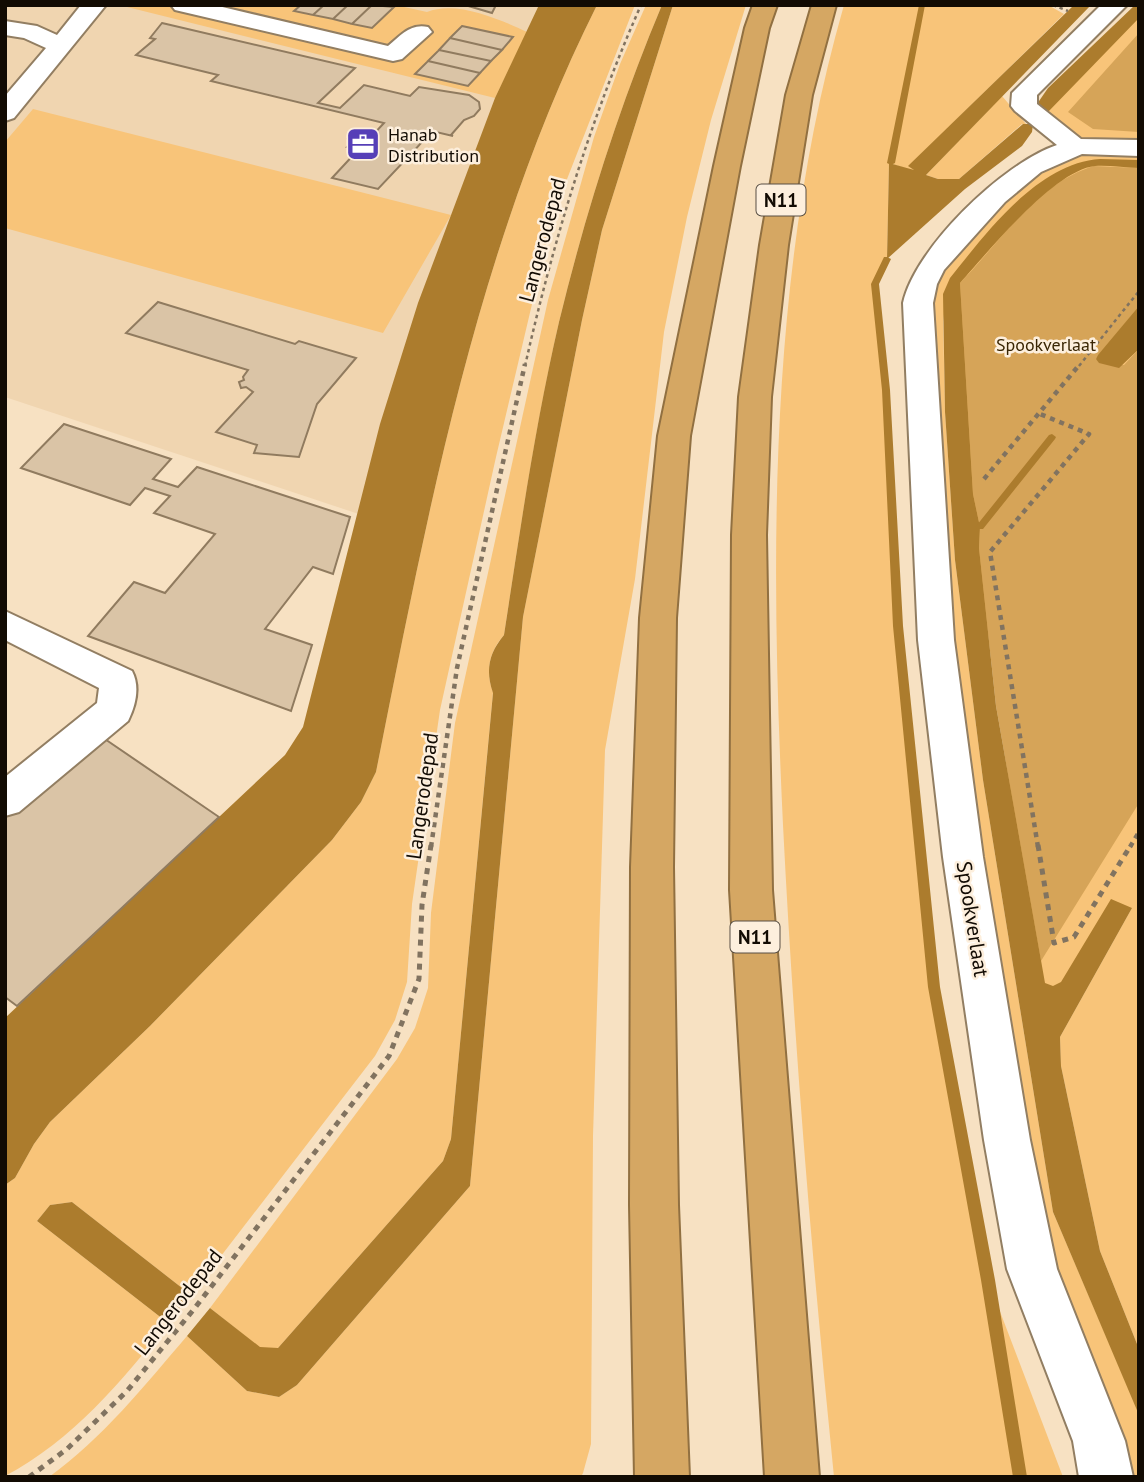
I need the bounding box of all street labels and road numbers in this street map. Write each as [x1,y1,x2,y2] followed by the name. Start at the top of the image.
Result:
[512,175,572,305] street label: Langerodepad
[756,184,806,216] road number: N11
[400,731,444,861] street label: Langerodepad
[951,859,995,979] street label: Spookverlaat
[730,922,780,953] road number: N11
[128,1243,228,1361] street label: Langerodepad

